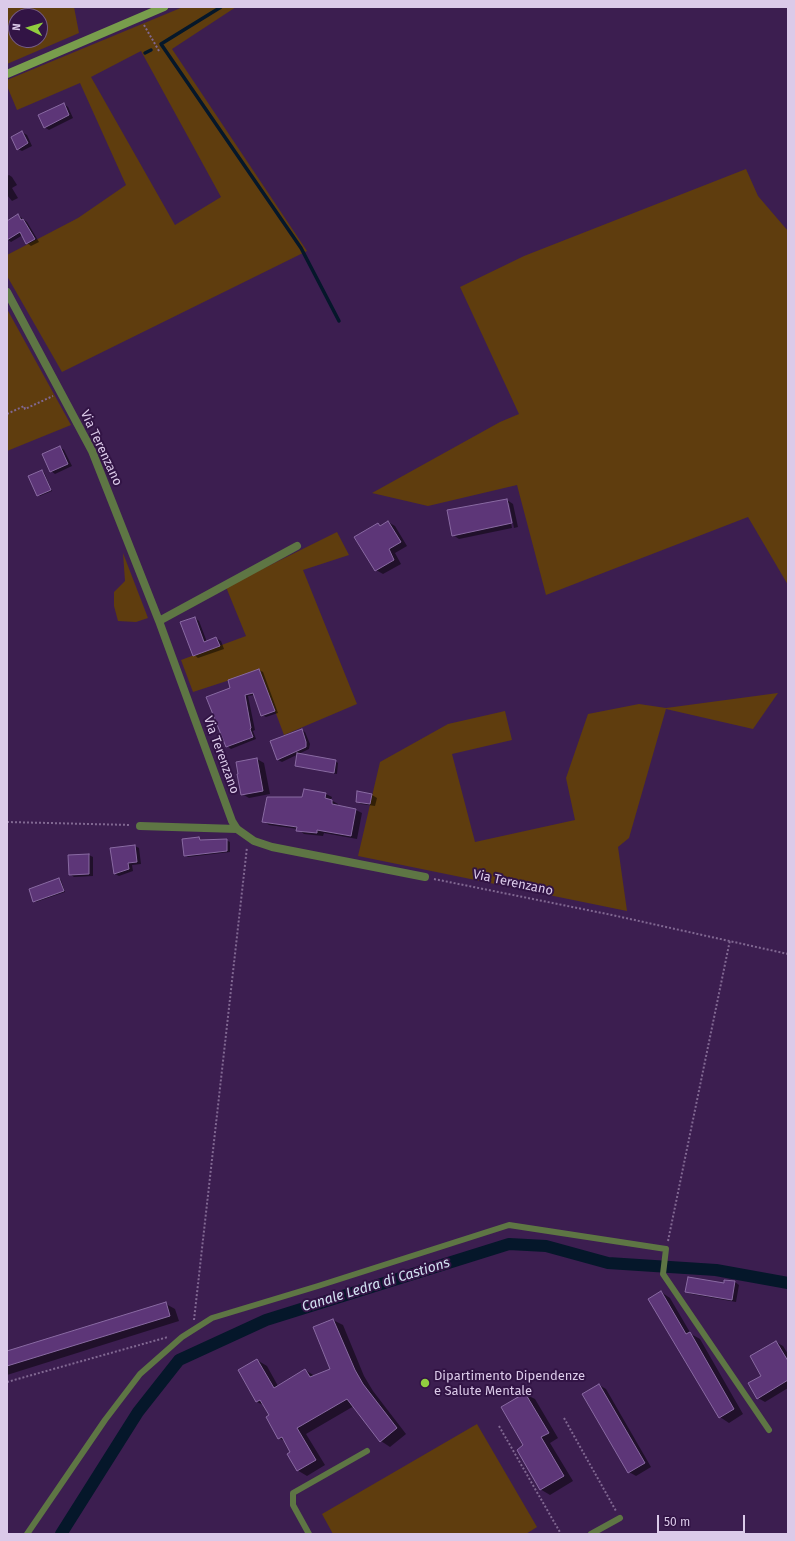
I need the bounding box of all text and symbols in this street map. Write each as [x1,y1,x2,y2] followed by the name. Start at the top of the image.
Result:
[8,8,48,48] north arrow
[10,23,23,31] text: N
[77,408,125,488] street label: Via Terenzano
[200,714,242,796] street label: Via Terenzano
[471,867,555,899] street label: Via Terenzano
[300,1254,452,1316] water label: Canale Ledra di Castions
[434,1368,585,1399] place label: Dipartimento Dipendenze e Salute Mentale
[419,1377,431,1389] marker: Dipartimento Dipendenze e Salute Mentale
[659,1507,747,1533] scale bar
[664,1515,690,1529] text: 50 m

